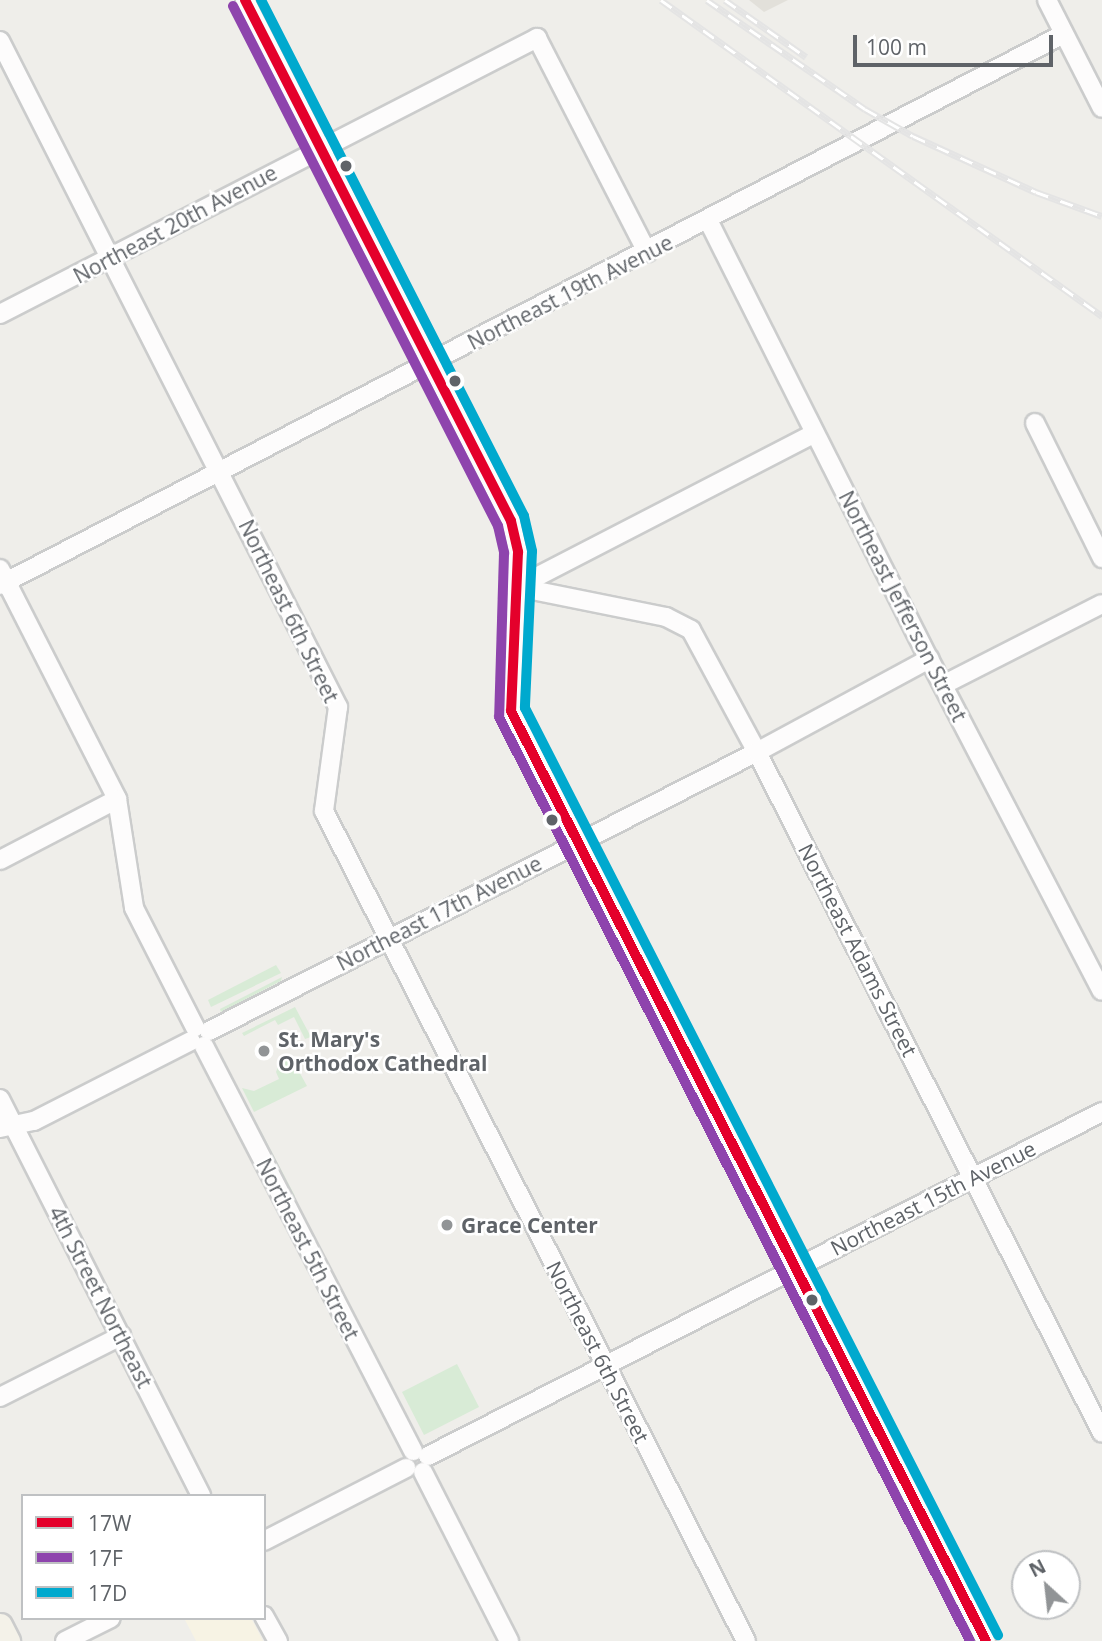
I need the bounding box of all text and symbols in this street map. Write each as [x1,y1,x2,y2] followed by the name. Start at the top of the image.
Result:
[857,21,1056,65] scale bar
[866,33,927,61] text: 100 m
[339,159,353,173] unlabelled marker
[69,160,281,288] street label: Northeast 20th Avenue
[463,229,677,355] street label: Northeast 19th Avenue
[448,374,462,388] unlabelled marker
[834,487,972,725] street label: Northeast Jefferson Street
[234,515,344,707] street label: Northeast 6th Street
[545,813,559,827] unlabelled marker
[793,840,923,1060] street label: Northeast Adams Street
[332,850,546,976] street label: Northeast 17th Avenue
[278,1026,487,1076] place label: St. Mary's Orthodox Cathedral
[256,1043,272,1059] marker: St. Mary's Orthodox Cathedral
[826,1135,1040,1261] street label: Northeast 15th Avenue
[251,1154,365,1344] street label: Northeast 5th Street
[44,1202,158,1392] street label: 4th Street Northeast
[461,1212,598,1238] place label: Grace Center
[439,1217,455,1233] marker: Grace Center
[541,1257,655,1447] street label: Northeast 6th Street
[805,1293,819,1307] unlabelled marker
[21,1494,266,1620] legend
[88,1509,131,1537] text: 17W
[88,1544,123,1572] text: 17F
[1011,1550,1081,1620] north arrow
[1025,1553,1050,1583] text: N
[88,1579,127,1607] text: 17D

